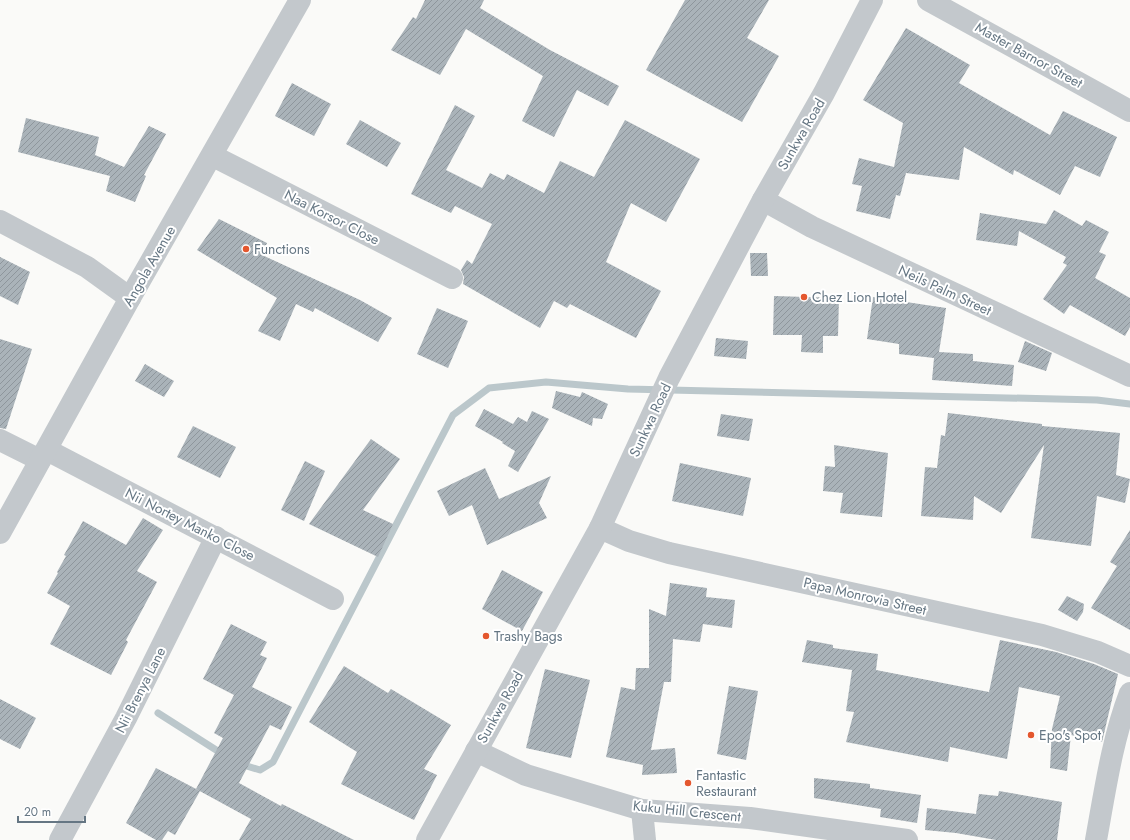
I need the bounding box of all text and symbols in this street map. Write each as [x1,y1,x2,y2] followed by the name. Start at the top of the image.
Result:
[972,17,1087,93] street label: Master Barnor Street
[772,95,830,173] street label: Sunkwa Road
[281,184,383,250] street label: Naa Korsor Close
[118,222,180,310] street label: Angola Avenue
[254,239,310,259] place label: Functions
[241,244,251,254] marker: Functions
[895,260,995,321] street label: Neils Palm Street
[812,287,907,307] place label: Chez Lion Hotel
[799,292,809,302] marker: Chez Lion Hotel
[624,380,676,460] street label: Sunkwa Road
[122,483,258,565] street label: Nii Nortey Manko Close
[802,572,929,620] street label: Papa Monrovia Street
[494,626,563,646] place label: Trashy Bags
[481,631,491,641] marker: Trashy Bags
[110,644,170,736] street label: Nii Brenya Lane
[472,667,528,747] street label: Sunkwa Road
[1039,725,1102,745] place label: Epo's Spot
[1026,730,1036,740] marker: Epo's Spot
[696,765,757,801] place label: Fantastic Restaurant
[683,778,693,788] marker: Fantastic Restaurant
[632,795,743,827] street label: Kuku Hill Crescent
[18,798,85,824] scale bar
[24,803,51,821] text: 20 m

